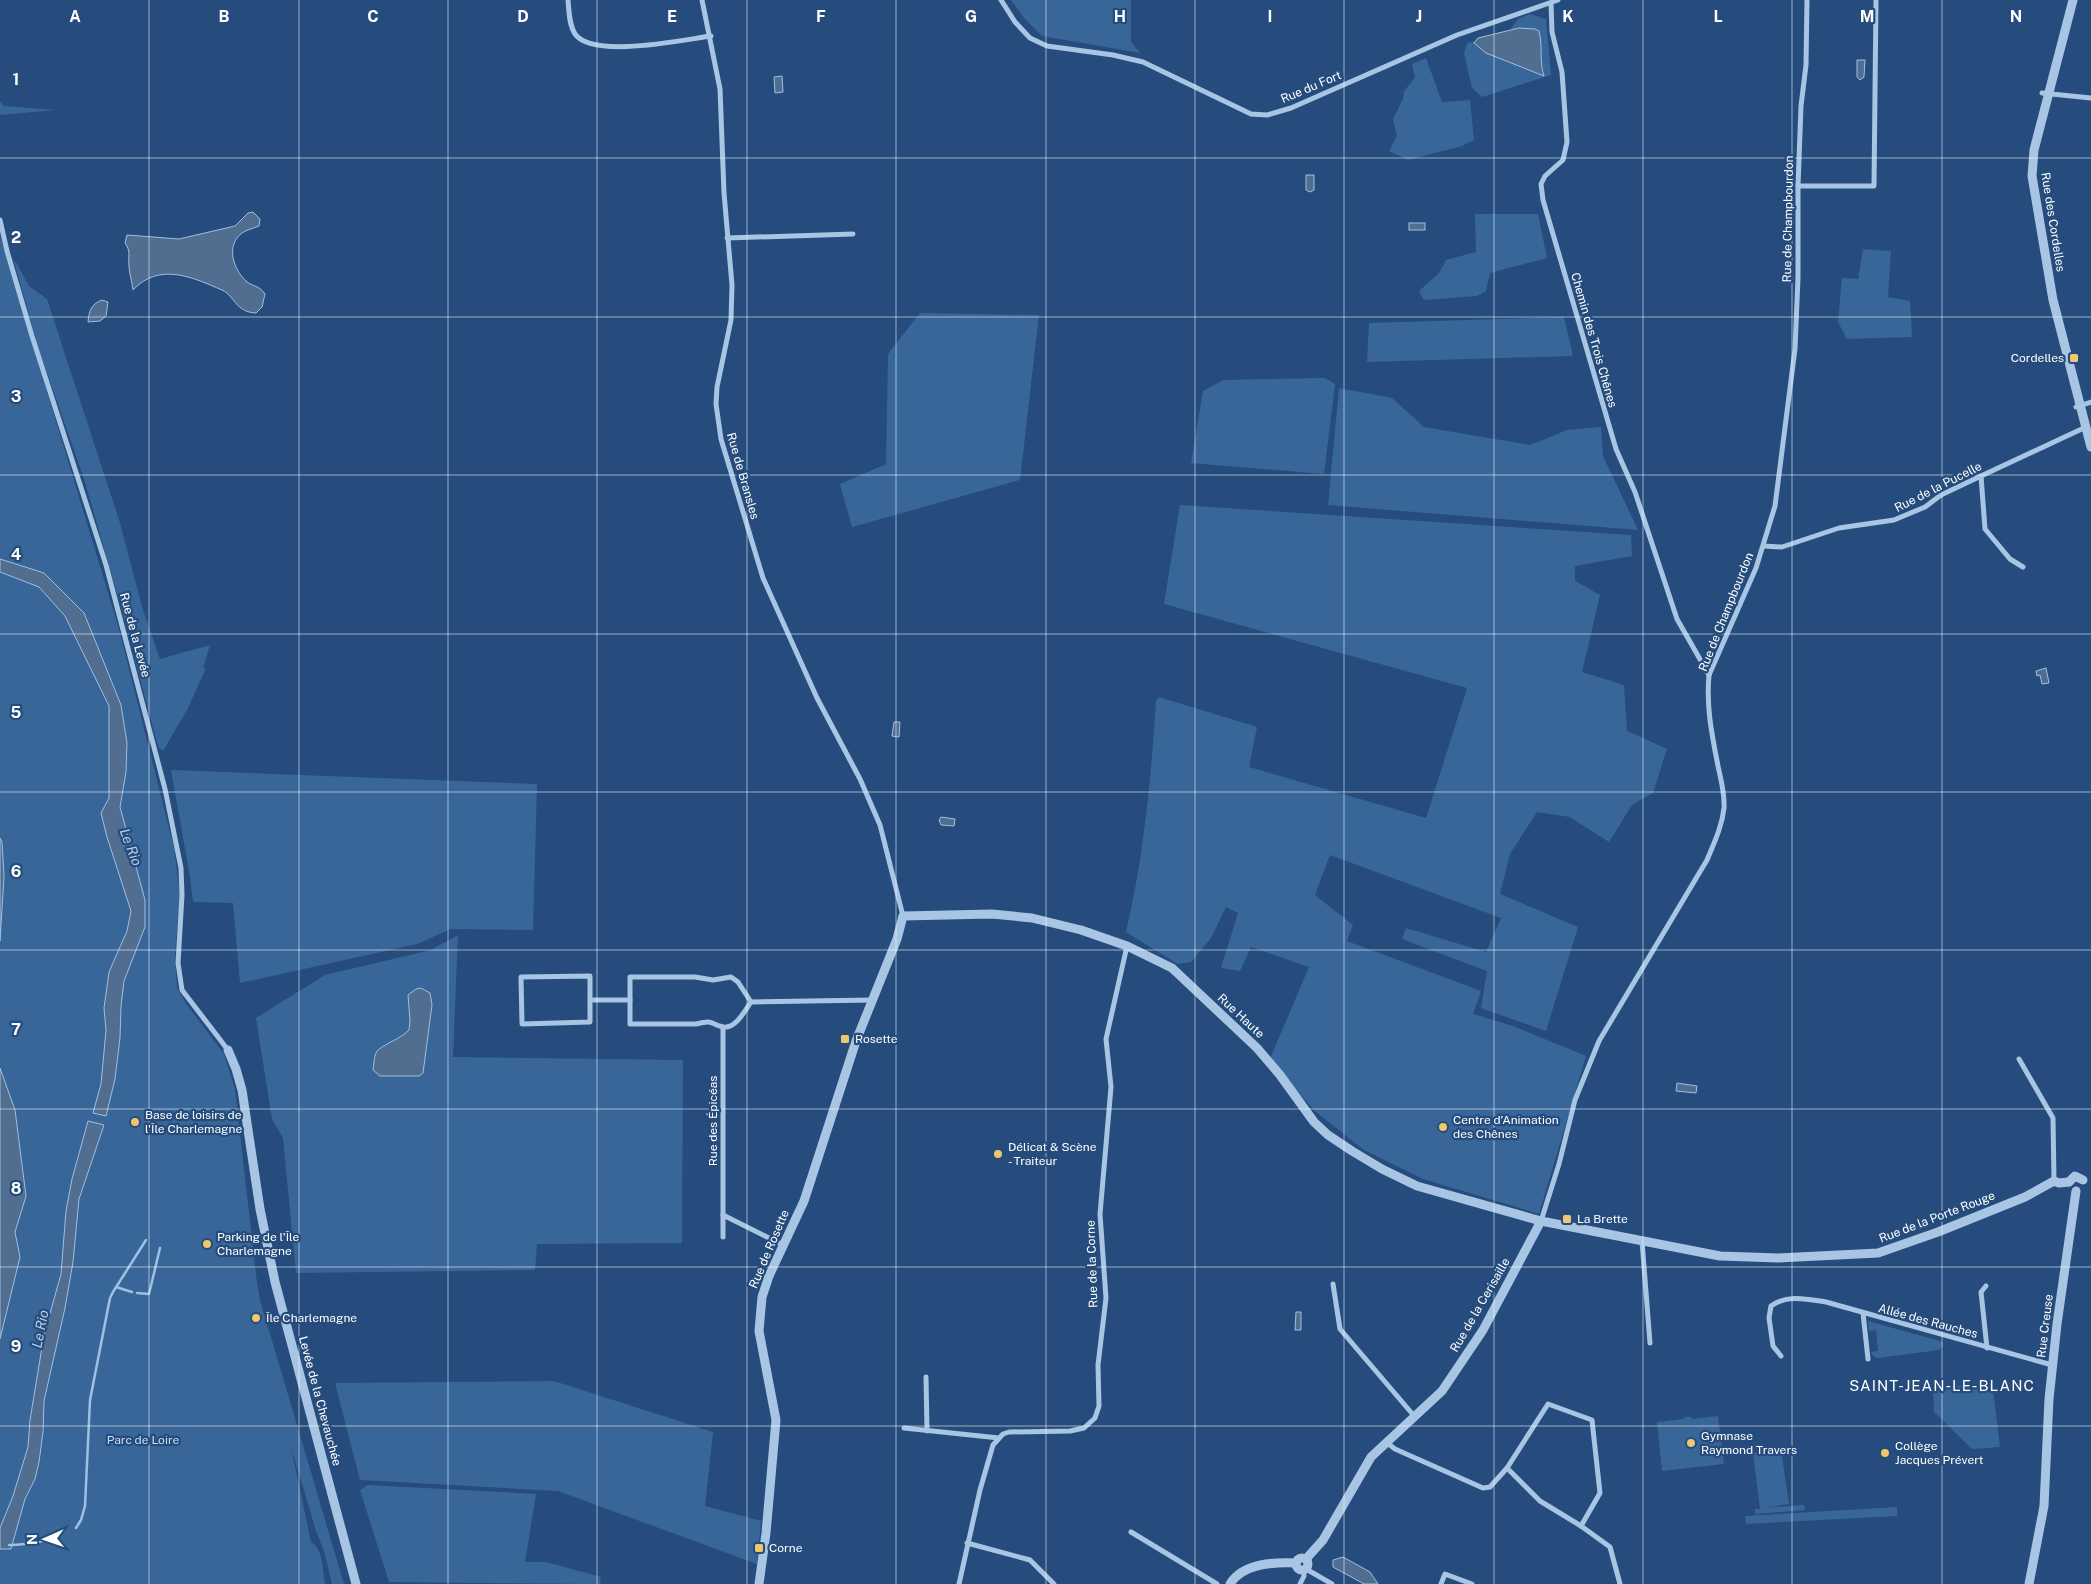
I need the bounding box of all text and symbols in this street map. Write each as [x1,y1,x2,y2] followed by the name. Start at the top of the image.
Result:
[69,7,81,26] text: A
[219,7,230,26] text: B
[367,7,379,26] text: C
[517,7,529,26] text: D
[667,7,677,26] text: E
[816,7,826,26] text: F
[965,7,977,26] text: G
[1114,7,1126,26] text: H
[1268,7,1272,26] text: I
[1416,7,1422,26] text: J
[1562,7,1574,26] text: K
[1713,7,1723,26] text: L
[1860,7,1874,26] text: M
[2010,7,2022,26] text: N
[1279,68,1344,106] street label: Rue du Fort
[13,70,19,89] text: 1
[1780,155,1796,283] street label: Rue de Champbourdon
[2038,171,2068,273] street label: Rue des Cordelles
[11,228,21,247] text: 2
[1568,271,1620,409] street label: Chemin des Trois Chênes
[2011,351,2064,365] place label: Cordelles
[2068,352,2080,364] marker: Cordelles
[11,387,21,406] text: 3
[724,431,762,521] street label: Rue de Bransles
[1892,459,1984,515] street label: Rue de la Pucelle
[11,545,22,564] text: 4
[1696,550,1756,674] street label: Rue de Champbourdon
[117,591,153,679] street label: Rue de la Levée
[11,703,22,722] text: 5
[117,826,146,868] water label: Le Rio
[11,862,21,881] text: 6
[1215,991,1267,1041] street label: Rue Haute
[11,1020,21,1039] text: 7
[855,1032,898,1046] place label: Rosette
[839,1033,851,1045] marker: Rosette
[706,1076,720,1166] street label: Rue des Épicéas
[145,1108,242,1136] place label: Base de loisirs de l'Île Charlemagne
[1453,1113,1559,1141] place label: Centre d’Animation des Chênes
[129,1116,141,1128] marker: Base de loisirs de l'Île Charlemagne
[1437,1121,1449,1133] marker: Centre d’Animation des Chênes
[1008,1140,1097,1168] place label: Délicat & Scène - Traiteur
[992,1148,1004,1160] marker: Délicat & Scène - Traiteur
[11,1179,22,1198] text: 8
[1877,1188,1997,1246] street label: Rue de la Porte Rouge
[746,1207,792,1290] street label: Rue de Rosette
[1577,1212,1628,1226] place label: La Brette
[1561,1213,1573,1225] marker: La Brette
[1083,1220,1101,1308] street label: Rue de la Corne
[217,1230,299,1258] place label: Parking de l'Île Charlemagne
[201,1238,213,1250] marker: Parking de l'Île Charlemagne
[1447,1255,1513,1355] street label: Rue de la Cerisaille
[2034,1293,2056,1359] street label: Rue Creuse
[1877,1301,1979,1341] street label: Allée des Rauches
[28,1308,52,1349] water label: Le Rio
[265,1311,357,1325] place label: Île Charlemagne
[250,1312,262,1324] marker: Île Charlemagne
[296,1335,344,1468] street label: Levée de la Chevauchée
[11,1337,21,1356] text: 9
[1849,1377,2035,1394] district label: SAINT-JEAN-LE-BLANC
[1701,1429,1797,1457] place label: Gymnase Raymond Travers
[107,1433,180,1447] park label: Parc de Loire
[1685,1437,1697,1449] marker: Gymnase Raymond Travers
[1895,1439,1984,1467] place label: Collège Jacques Prévert
[1879,1447,1891,1459] marker: Collège Jacques Prévert
[20,1514,70,1564] north arrow
[24,1534,40,1545] text: N
[769,1541,803,1555] place label: Corne
[753,1542,765,1554] marker: Corne

